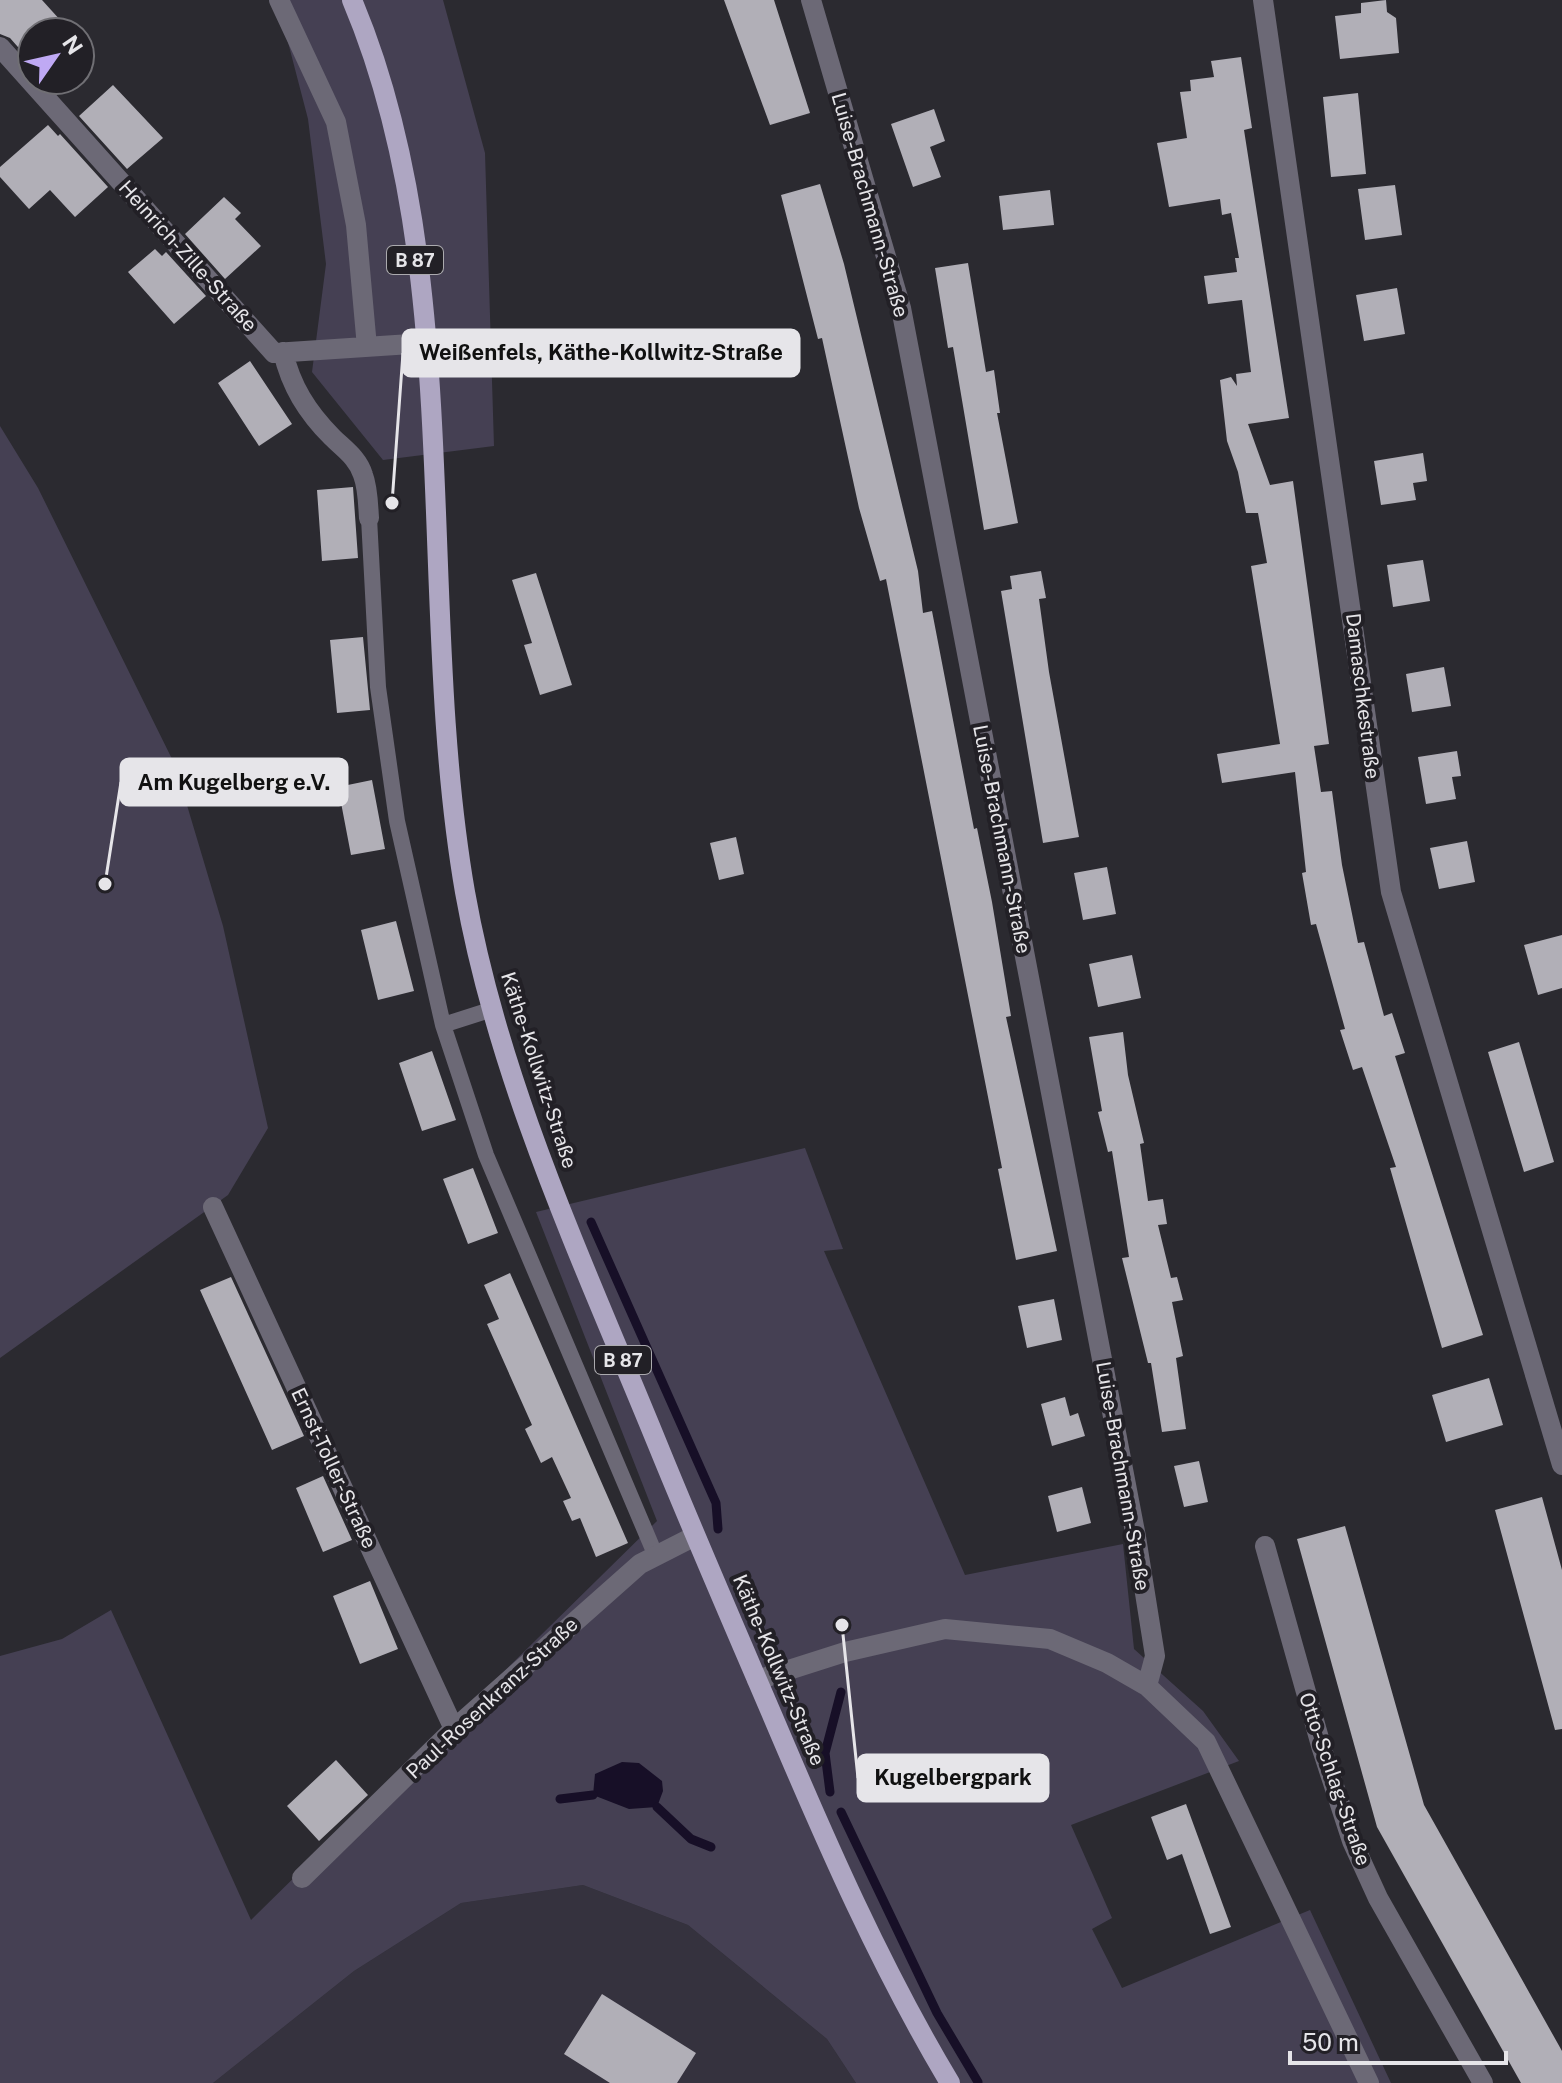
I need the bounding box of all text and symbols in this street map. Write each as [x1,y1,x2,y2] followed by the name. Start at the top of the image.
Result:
[16,16,96,96] north arrow
[57,30,88,59] text: N
[826,90,914,320] street label: Luise-Brachmann-Straße
[114,176,262,336] street label: Heinrich-Zille-Straße
[387,246,443,274] road number: B 87
[403,330,799,376] callout: Weißenfels, Käthe-Kollwitz-Straße
[419,339,783,365] text: Weißenfels, Käthe-Kollwitz-Straße
[1341,612,1385,780] street label: Damaschkestraße
[968,723,1036,955] street label: Luise-Brachmann-Straße
[121,759,347,805] callout: Am Kugelberg e.V.
[137,769,331,795] text: Am Kugelberg e.V.
[496,969,582,1171] street label: Käthe-Kollwitz-Straße
[595,1346,651,1374] road number: B 87
[1091,1359,1155,1593] street label: Luise-Brachmann-Straße
[286,1384,382,1552] street label: Ernst-Toller-Straße
[728,1571,830,1769] street label: Käthe-Kollwitz-Straße
[401,1612,583,1784] street label: Paul-Rosenkranz-Straße
[1294,1689,1376,1869] street label: Otto-Schlag-Straße
[858,1755,1048,1801] callout: Kugelbergpark
[874,1764,1032,1790] text: Kugelbergpark
[1290,2015,1506,2065] scale bar
[1302,2028,1359,2056] text: 50 m

